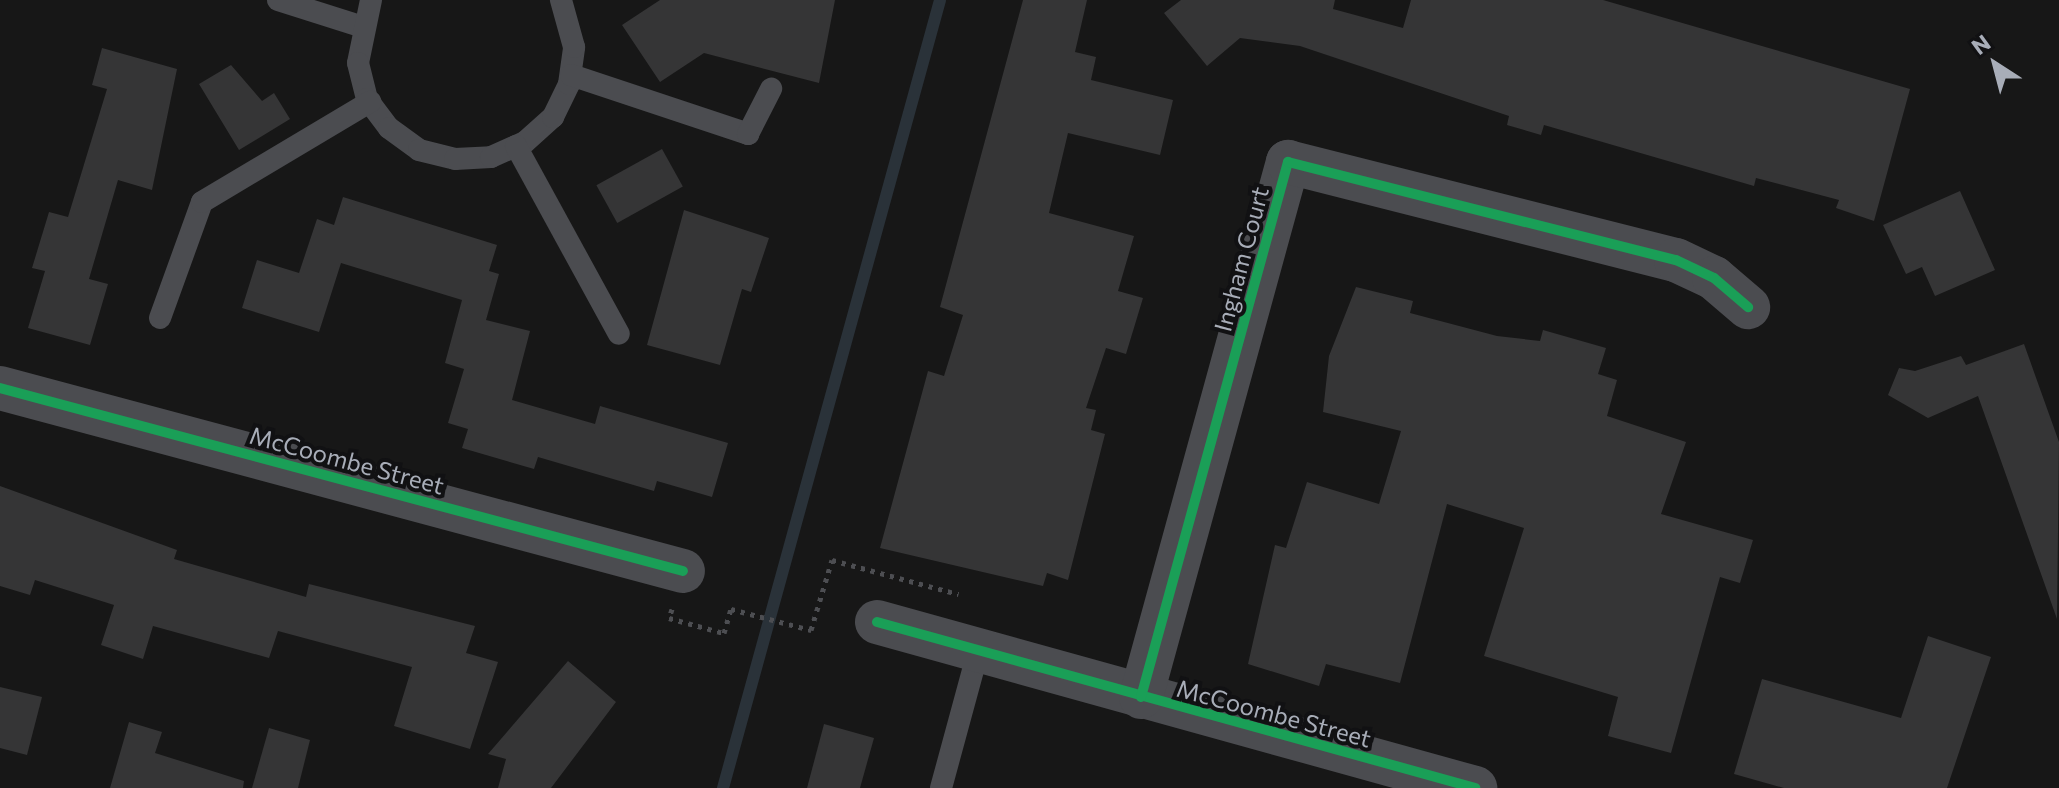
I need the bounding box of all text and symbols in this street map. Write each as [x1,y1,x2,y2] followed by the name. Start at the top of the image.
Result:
[1955,24,2035,104] north arrow
[1966,28,1995,60] text: N
[1208,183,1274,335] street label: Ingham Court
[247,420,447,500] street label: McCoombe Street
[1174,673,1374,753] street label: McCoombe Street

